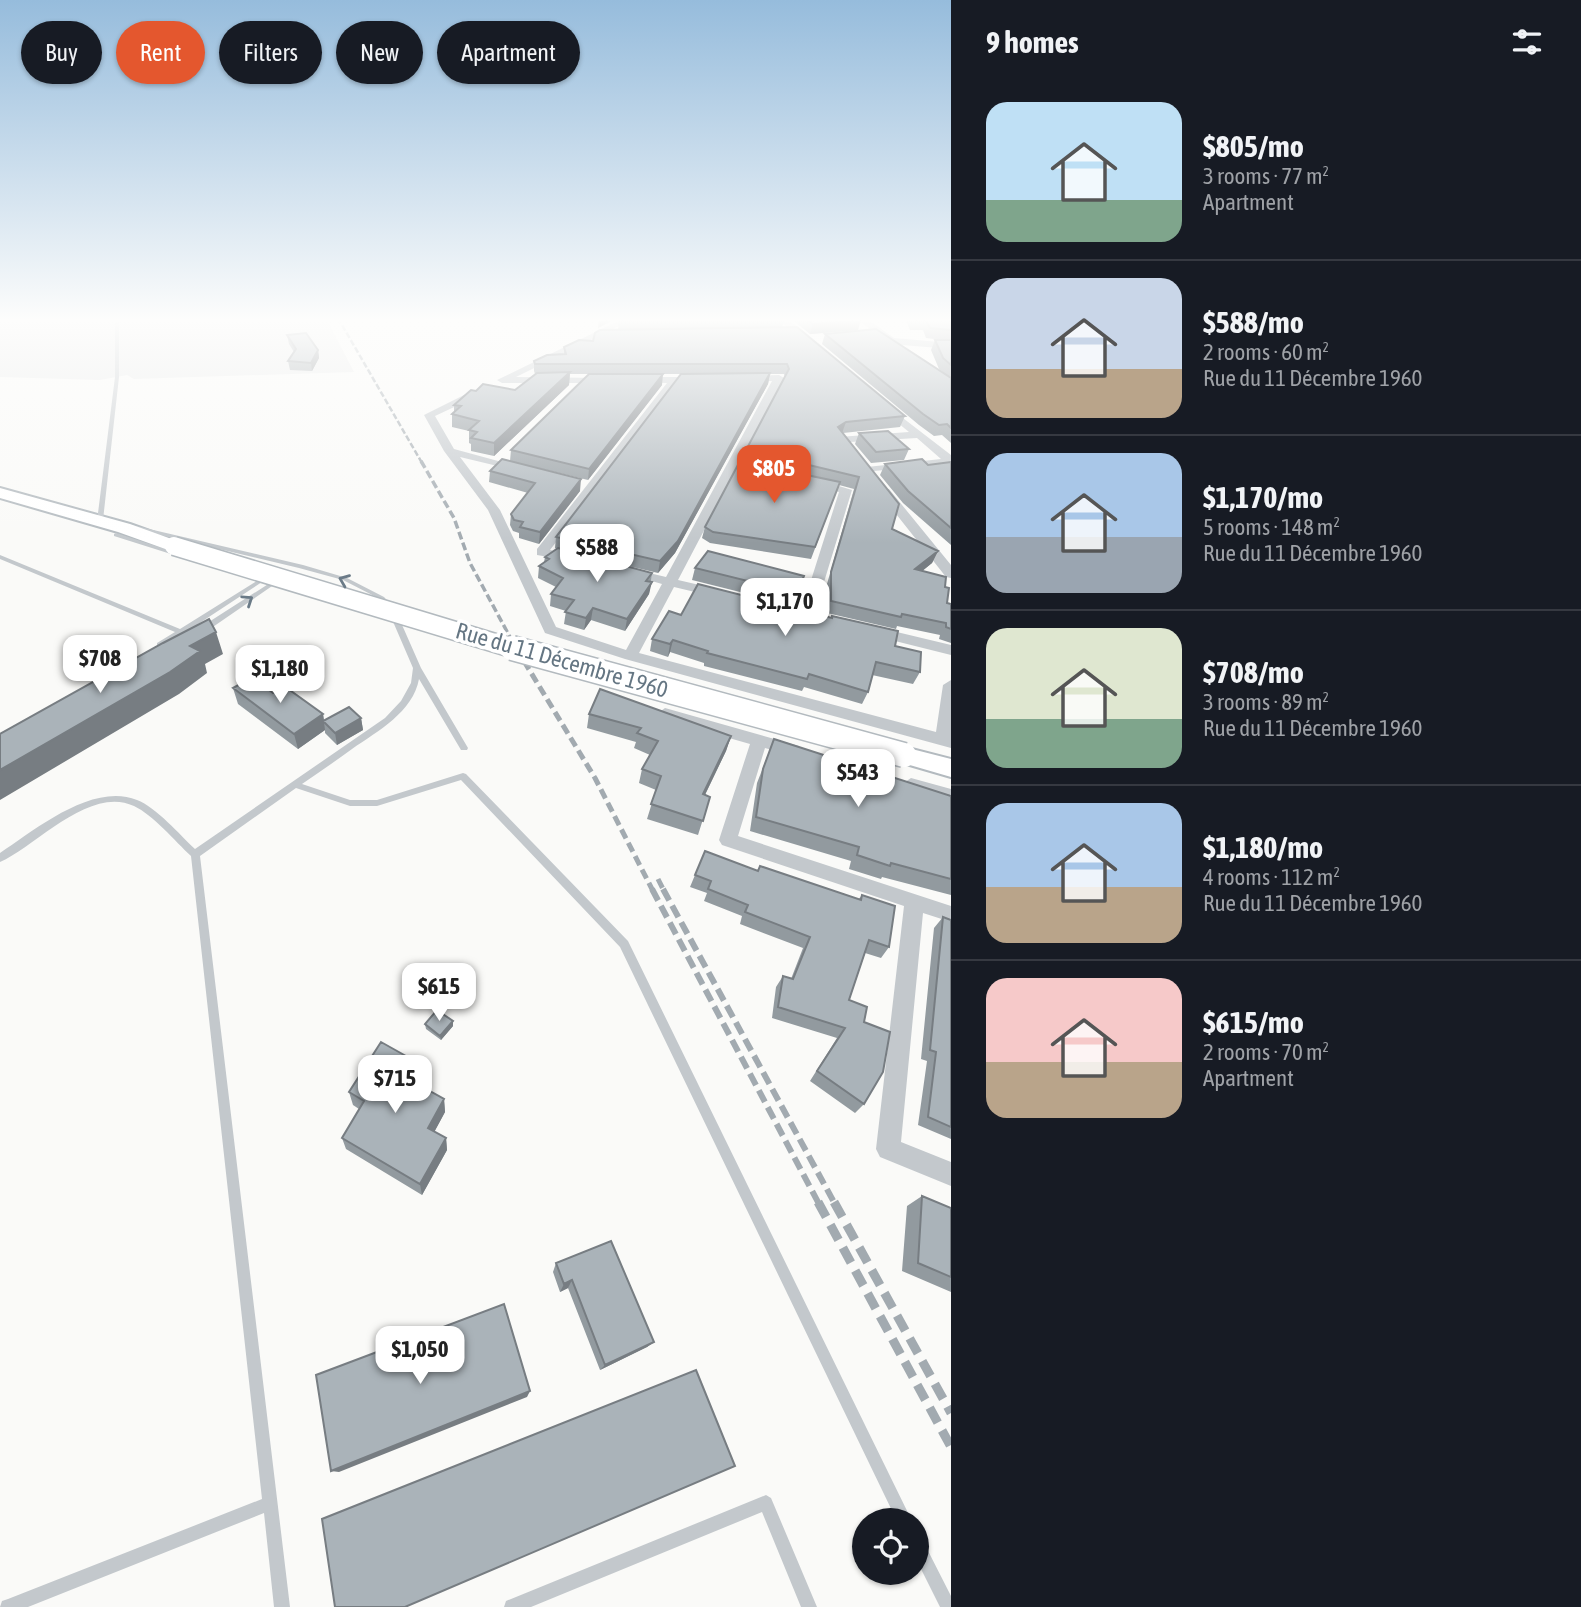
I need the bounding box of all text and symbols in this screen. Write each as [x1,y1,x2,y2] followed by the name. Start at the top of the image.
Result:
[21,21,102,84] chip: Buy
[116,21,205,84] chip: Rent
[219,21,322,84] chip: Filters
[336,21,423,84] chip: New
[437,21,580,84] chip: Apartment
[1508,23,1546,61] icon: filters
[986,25,1079,59] text: 9 homes
[1203,129,1304,163] text: $805/mo
[1042,130,1126,214] icon: home
[1203,163,1329,189] text: 3 rooms · 77 m²
[1203,189,1294,215] text: Apartment
[1203,305,1304,339] text: $588/mo
[1042,306,1126,390] icon: home
[1203,339,1329,365] text: 2 rooms · 60 m²
[1203,365,1422,391] text: Rue du 11 Décembre 1960
[733,446,815,505] pin: $805
[753,455,795,481] text: $805
[1203,480,1323,514] text: $1,170/mo
[1042,481,1126,565] icon: home
[1203,514,1340,540] text: 5 rooms · 148 m²
[556,524,638,584] pin: $588
[576,534,618,560] text: $588
[1203,540,1422,566] text: Rue du 11 Décembre 1960
[338,574,350,588] one-way arrow
[728,578,842,638] pin: $1,170
[757,588,814,614] text: $1,170
[241,595,254,608] one-way arrow
[453,617,671,703] street label: Rue du 11 Décembre 1960
[59,636,141,695] pin: $708
[79,645,121,671] text: $708
[223,646,337,705] pin: $1,180
[252,655,309,681] text: $1,180
[1203,655,1304,689] text: $708/mo
[1042,656,1126,740] icon: home
[1203,689,1329,715] text: 3 rooms · 89 m²
[1203,715,1422,741] text: Rue du 11 Décembre 1960
[817,750,899,809] pin: $543
[837,759,879,785] text: $543
[1203,830,1323,864] text: $1,180/mo
[1042,831,1126,915] icon: home
[1203,864,1340,890] text: 4 rooms · 112 m²
[1203,890,1422,916] text: Rue du 11 Décembre 1960
[398,964,480,1023] pin: $615
[418,973,460,999] text: $615
[1203,1005,1304,1039] text: $615/mo
[1042,1006,1126,1090] icon: home
[1203,1039,1329,1065] text: 2 rooms · 70 m²
[354,1056,436,1115] pin: $715
[374,1065,416,1091] text: $715
[1203,1065,1294,1091] text: Apartment
[363,1326,477,1386] pin: $1,050
[392,1336,449,1362] text: $1,050
[852,1508,929,1585] map controls
[852,1508,929,1585] button: locate

